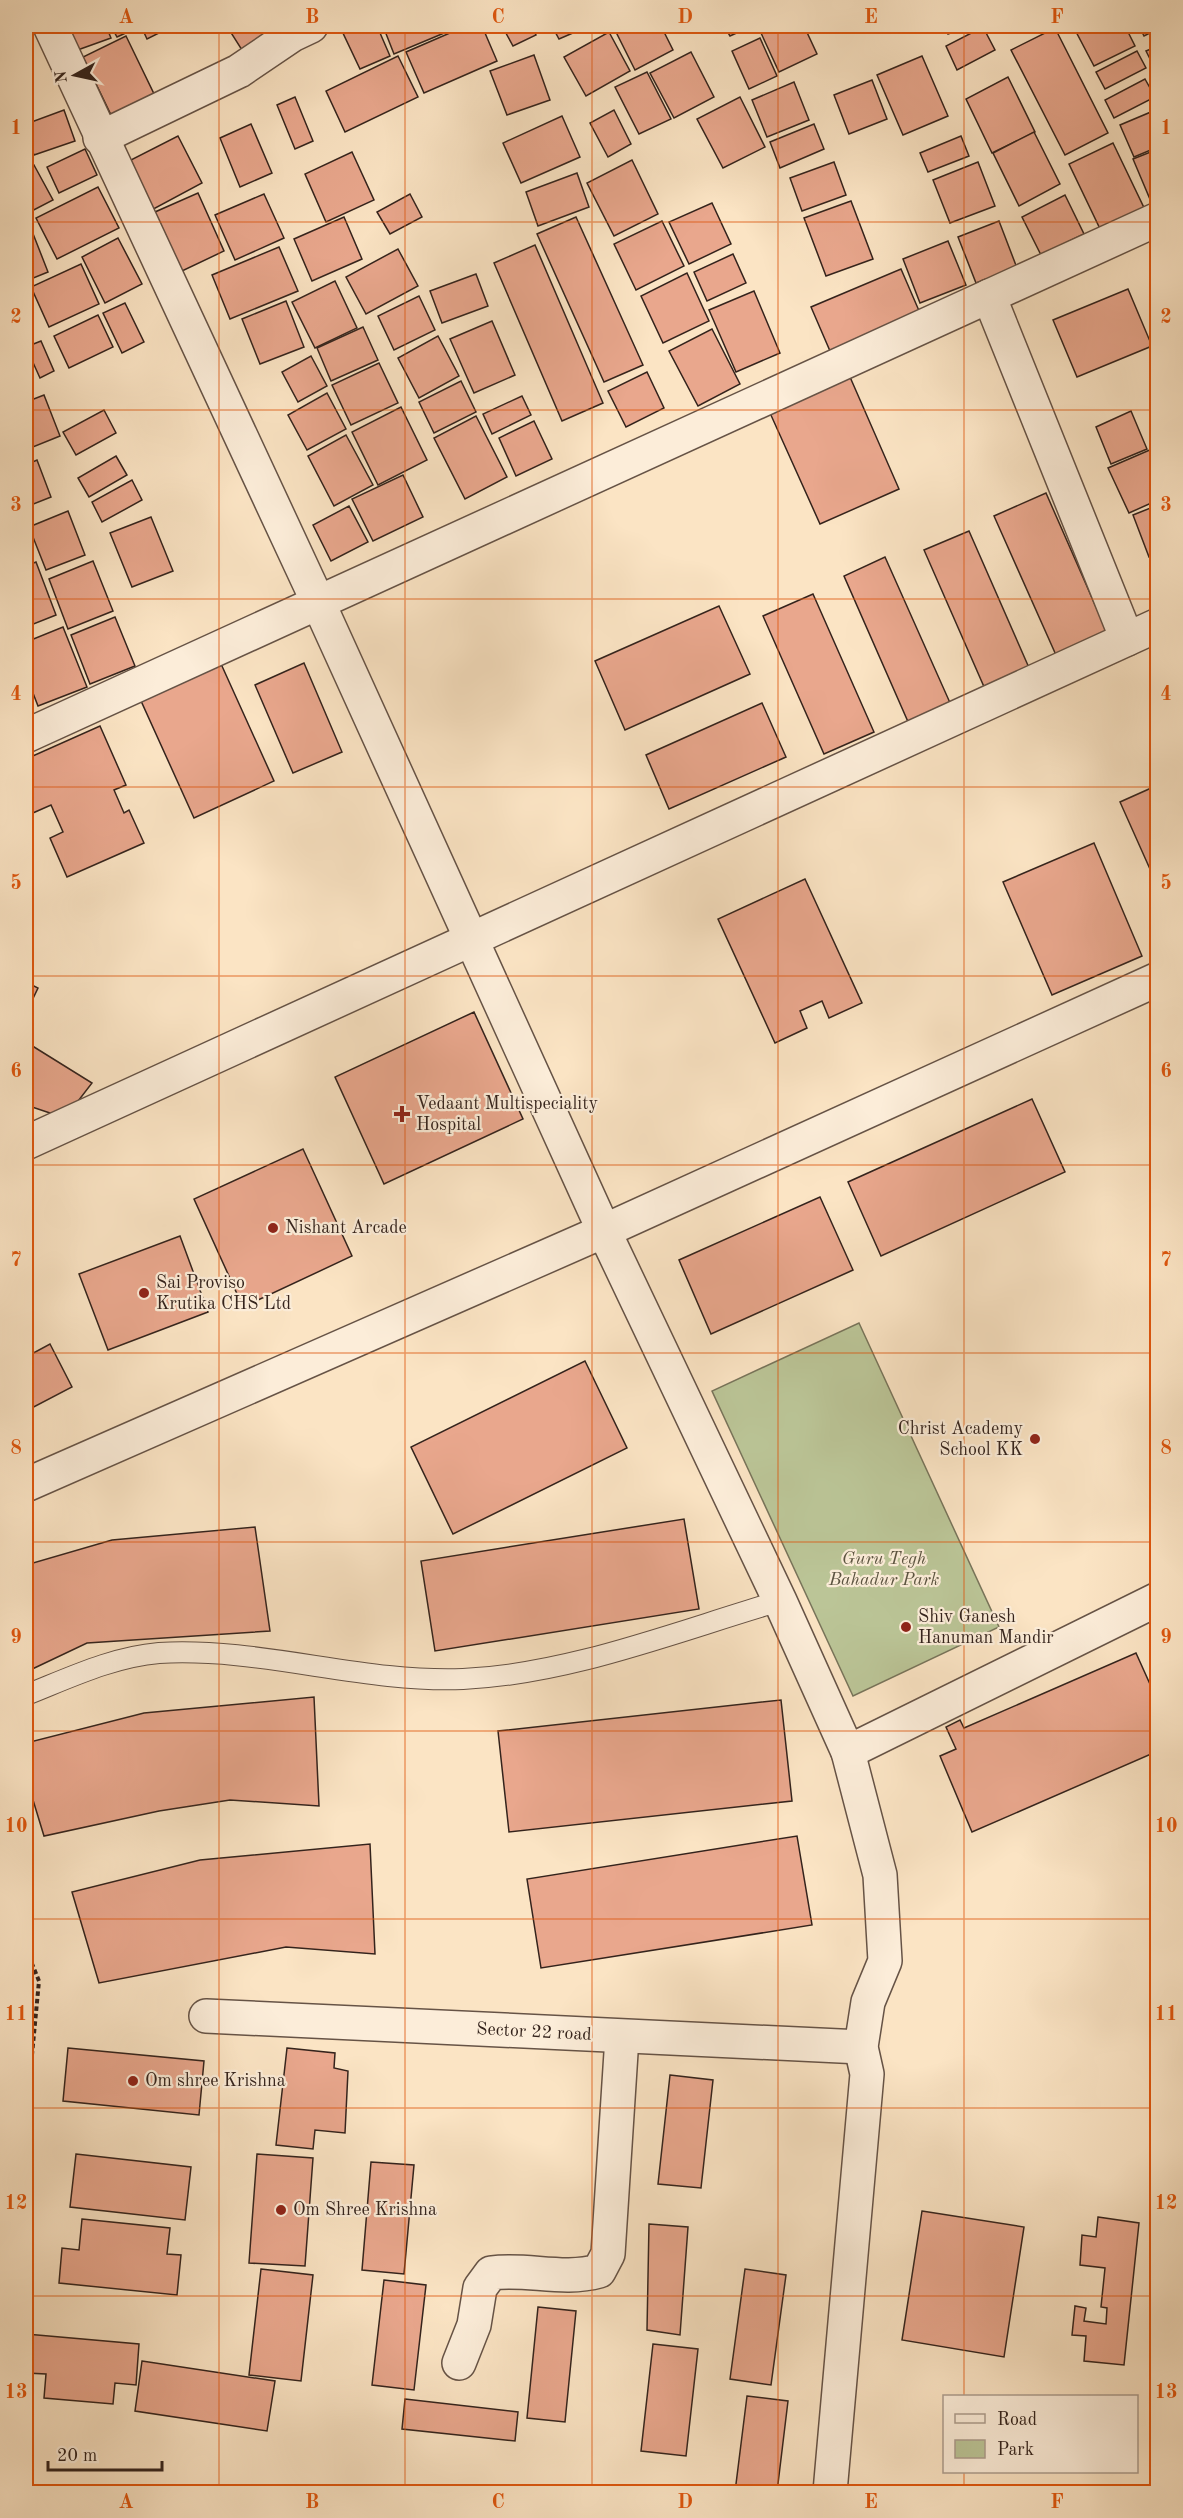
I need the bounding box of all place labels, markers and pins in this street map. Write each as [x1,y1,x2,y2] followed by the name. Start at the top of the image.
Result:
[416,1095,598,1134] place label: Vedaant Multispeciality Hospital
[393,1105,411,1123] marker: Vedaant Multispeciality Hospital
[285,1219,407,1237] place label: Nishant Arcade
[266,1221,280,1235] marker: Nishant Arcade
[156,1274,291,1313] place label: Sai Proviso Krutika CHS Ltd
[137,1286,151,1300] marker: Sai Proviso Krutika CHS Ltd
[898,1420,1023,1459] place label: Christ Academy School KK
[1028,1432,1042,1446] marker: Christ Academy School KK
[918,1608,1054,1647] place label: Shiv Ganesh Hanuman Mandir
[899,1620,913,1634] marker: Shiv Ganesh Hanuman Mandir
[145,2072,286,2090] place label: Om shree Krishna
[126,2074,140,2088] marker: Om shree Krishna
[293,2201,437,2219] place label: Om Shree Krishna
[274,2203,288,2217] marker: Om Shree Krishna

